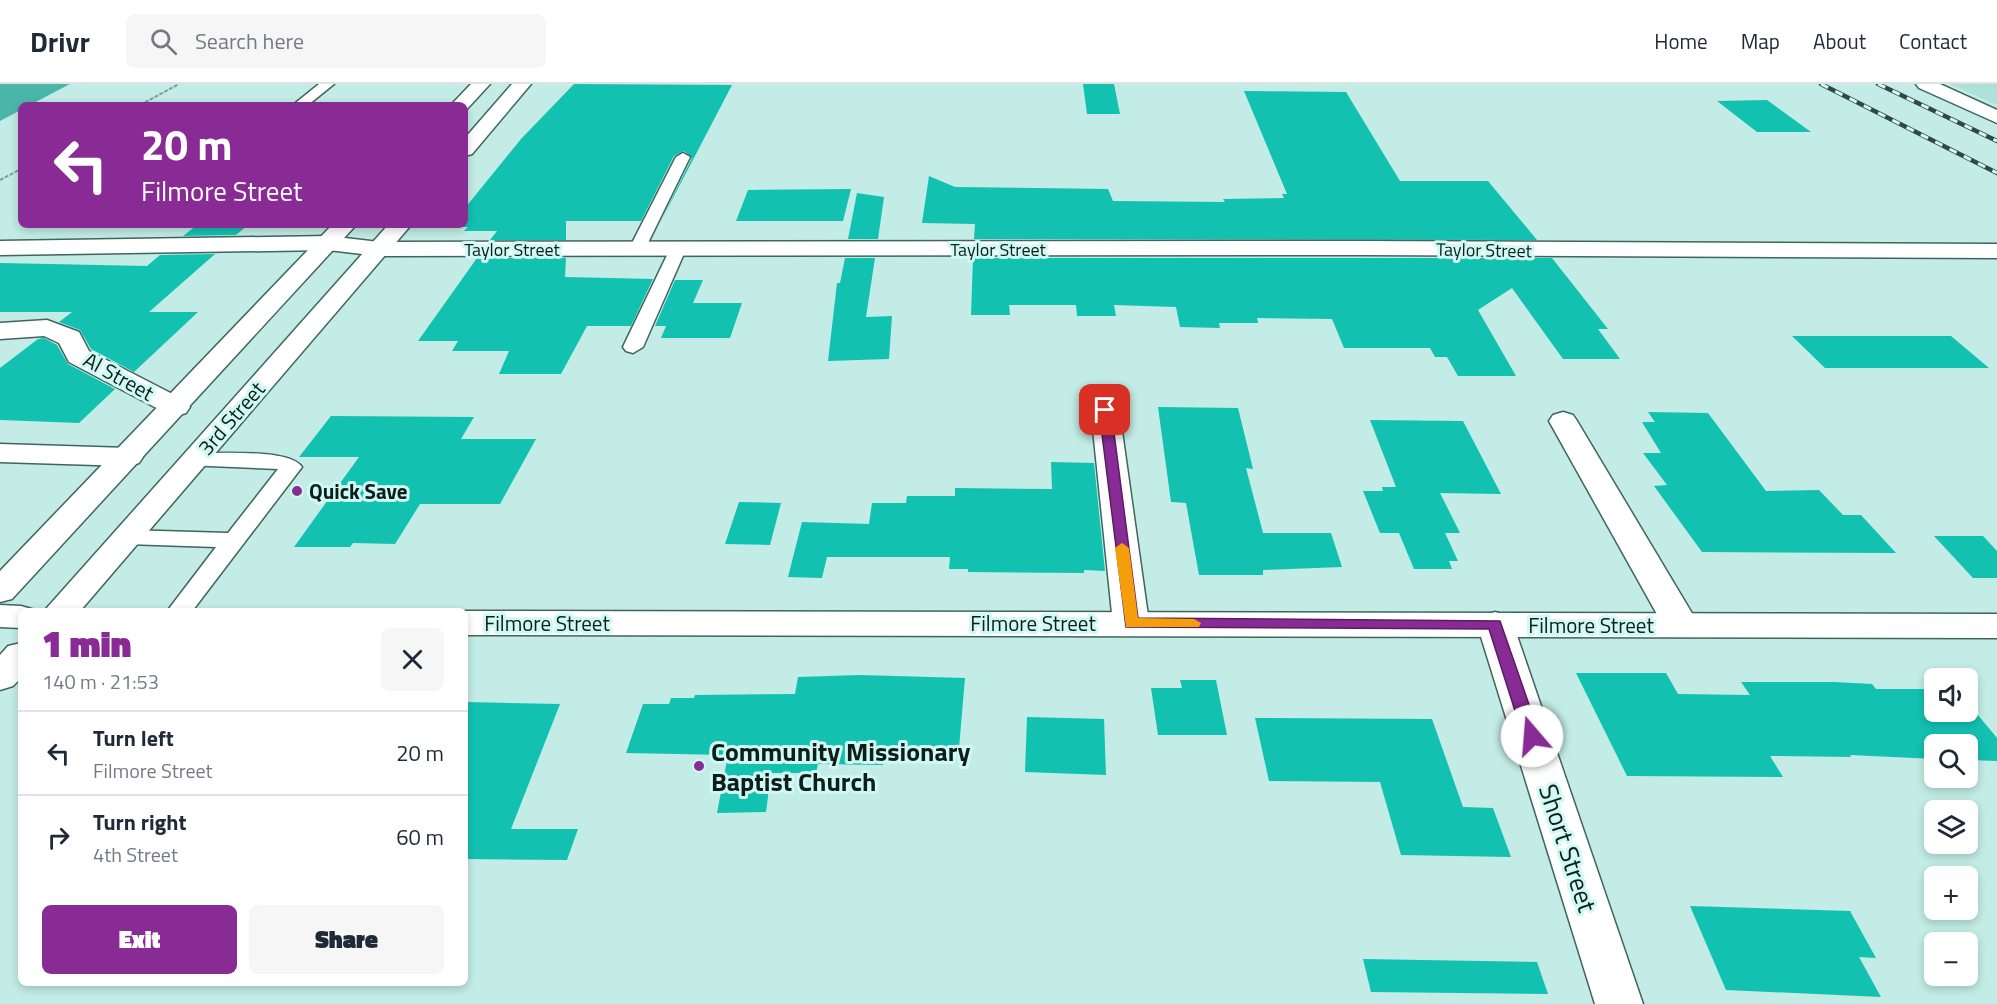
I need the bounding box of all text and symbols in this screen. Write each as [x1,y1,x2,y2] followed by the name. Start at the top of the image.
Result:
[126,14,546,68] search box
[30,20,90,63] text: Drivr
[195,24,304,58] text: Search here
[147,25,180,58] icon: search
[1654,25,1708,57] text: Home
[1741,25,1780,57] text: Map
[1813,25,1866,57] text: About
[1899,25,1967,57] text: Contact
[141,112,233,176] text: 20 m
[42,126,120,204] icon: left
[141,170,302,211] text: Filmore Street
[464,236,561,263] street label: Taylor Street
[950,236,1047,263] street label: Taylor Street
[1436,236,1533,264] street label: Taylor Street
[78,344,161,409] street label: Al Street
[190,374,273,462] street label: 3rd Street
[1079,384,1130,435] pin
[1088,393,1121,426] icon: arrive
[309,475,408,507] place label: Quick Save
[290,484,304,498] marker: Quick Save
[484,607,610,639] street label: Filmore Street
[970,607,1096,639] street label: Filmore Street
[1528,609,1654,641] street label: Filmore Street
[42,616,131,671] text: 1 min
[381,628,444,691] button: close
[42,666,159,697] text: 140 m · 21:53
[1924,668,1978,986] map controls
[1924,668,1978,722] button: sound
[1500,704,1564,768] position arrow
[93,721,174,755] text: Turn left
[711,732,970,801] place label: Community Missionary Baptist Church
[1924,734,1978,788] button: search
[396,736,444,770] text: 20 m
[42,737,75,770] icon: left
[93,755,213,786] text: Filmore Street
[692,759,706,773] marker: Community Missionary Baptist Church
[1529,779,1607,917] street label: Short Street
[1924,800,1978,854] button: layers
[93,805,187,839] text: Turn right
[396,820,444,854] text: 60 m
[42,821,75,854] icon: right
[93,839,178,870] text: 4th Street
[1924,866,1978,920] button: +
[42,905,237,974] button: Exit
[249,905,444,974] button: Share
[1924,932,1978,986] button: −

